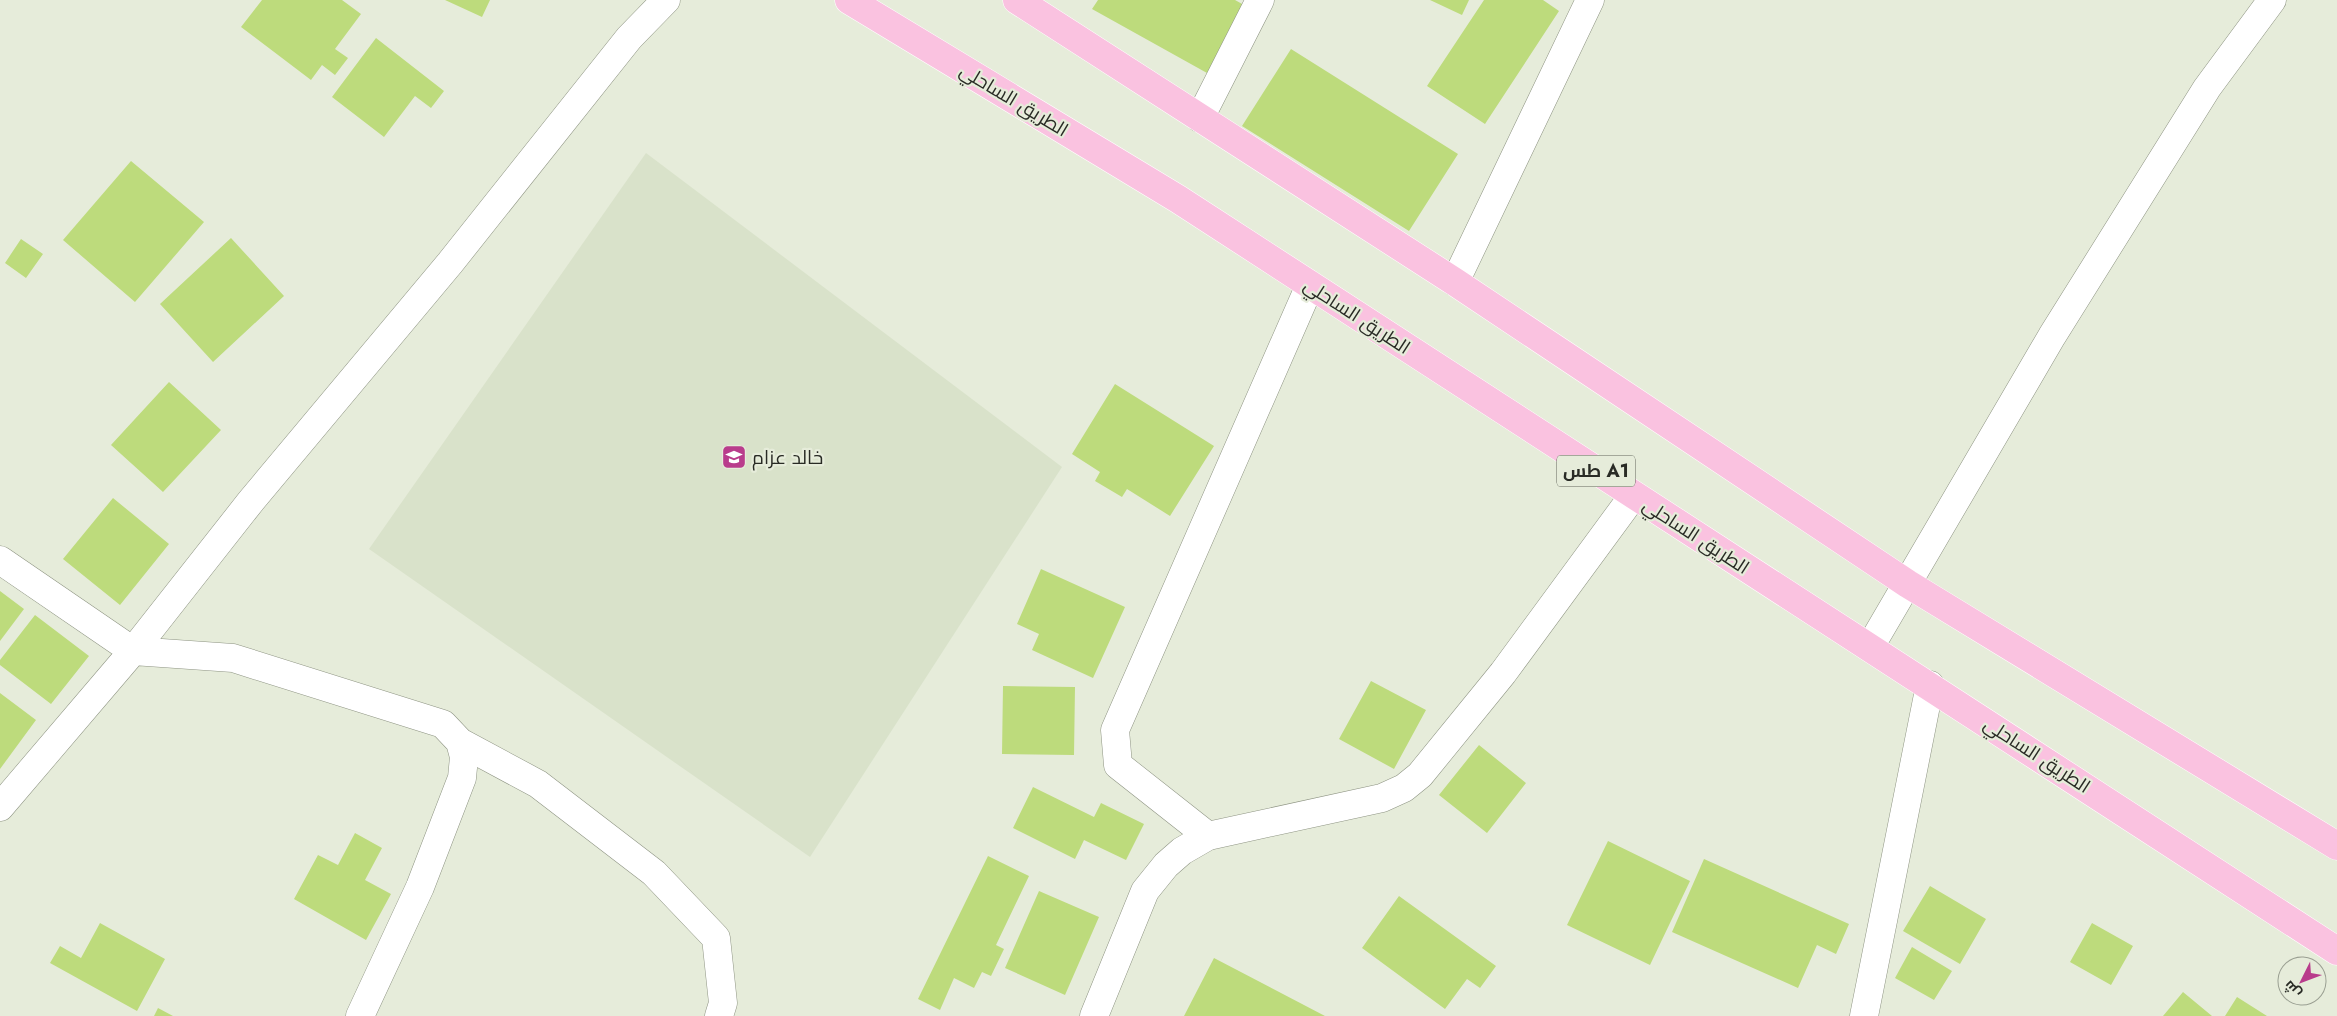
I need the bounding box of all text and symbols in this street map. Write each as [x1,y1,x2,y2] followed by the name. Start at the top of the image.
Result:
[954,57,1073,144] street label: الطريق الساحلي
[1298,271,1416,361] street label: الطريق الساحلي
[721,444,747,470] school or university icon: خالد عزام
[752,444,823,471] place label: خالد عزام
[1557,456,1635,486] road number: طس A1
[1637,491,1755,581] street label: الطريق الساحلي
[1978,710,2096,800] street label: الطريق الساحلي
[2277,956,2327,1006] north arrow
[2279,976,2306,1003] text: ش

